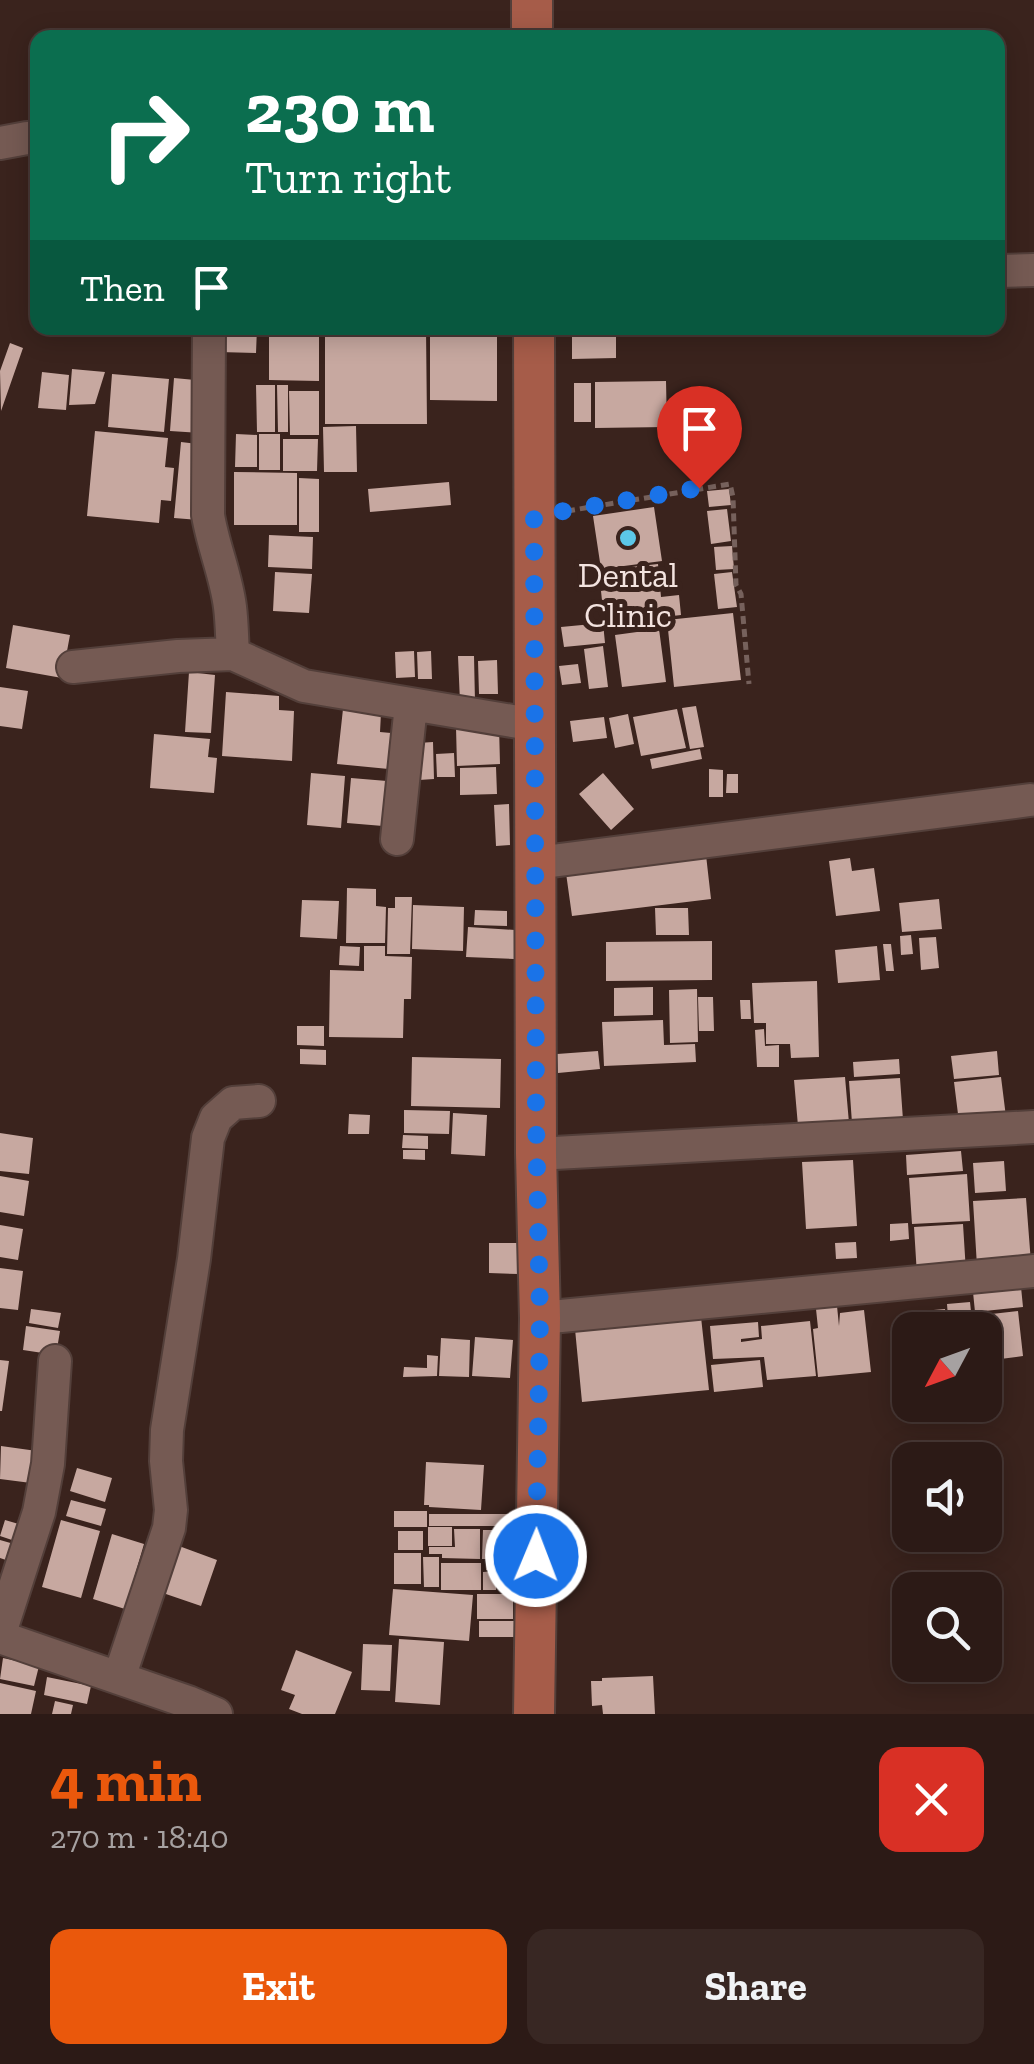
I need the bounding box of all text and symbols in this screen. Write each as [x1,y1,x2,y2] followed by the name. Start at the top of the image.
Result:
[245,66,435,150] text: 230 m
[80,70,210,200] icon: right
[245,151,451,205] text: Turn right
[184,260,239,315] icon: arrive
[80,265,164,311] text: Then
[657,386,742,489] pin
[672,401,727,456] icon: arrive
[617,527,639,549] marker: Dental Clinic
[578,554,678,636] place label: Dental Clinic
[892,1312,1002,1422] north arrow
[892,1312,1002,1682] map controls
[892,1442,1002,1552] button: sound
[484,1504,588,1608] position arrow
[892,1572,1002,1682] button: search
[50,1744,202,1816] text: 4 min
[879,1747,984,1852] button: close
[50,1818,229,1856] text: 270 m · 18:40
[50,1929,507,2044] button: Exit
[527,1929,984,2044] button: Share

